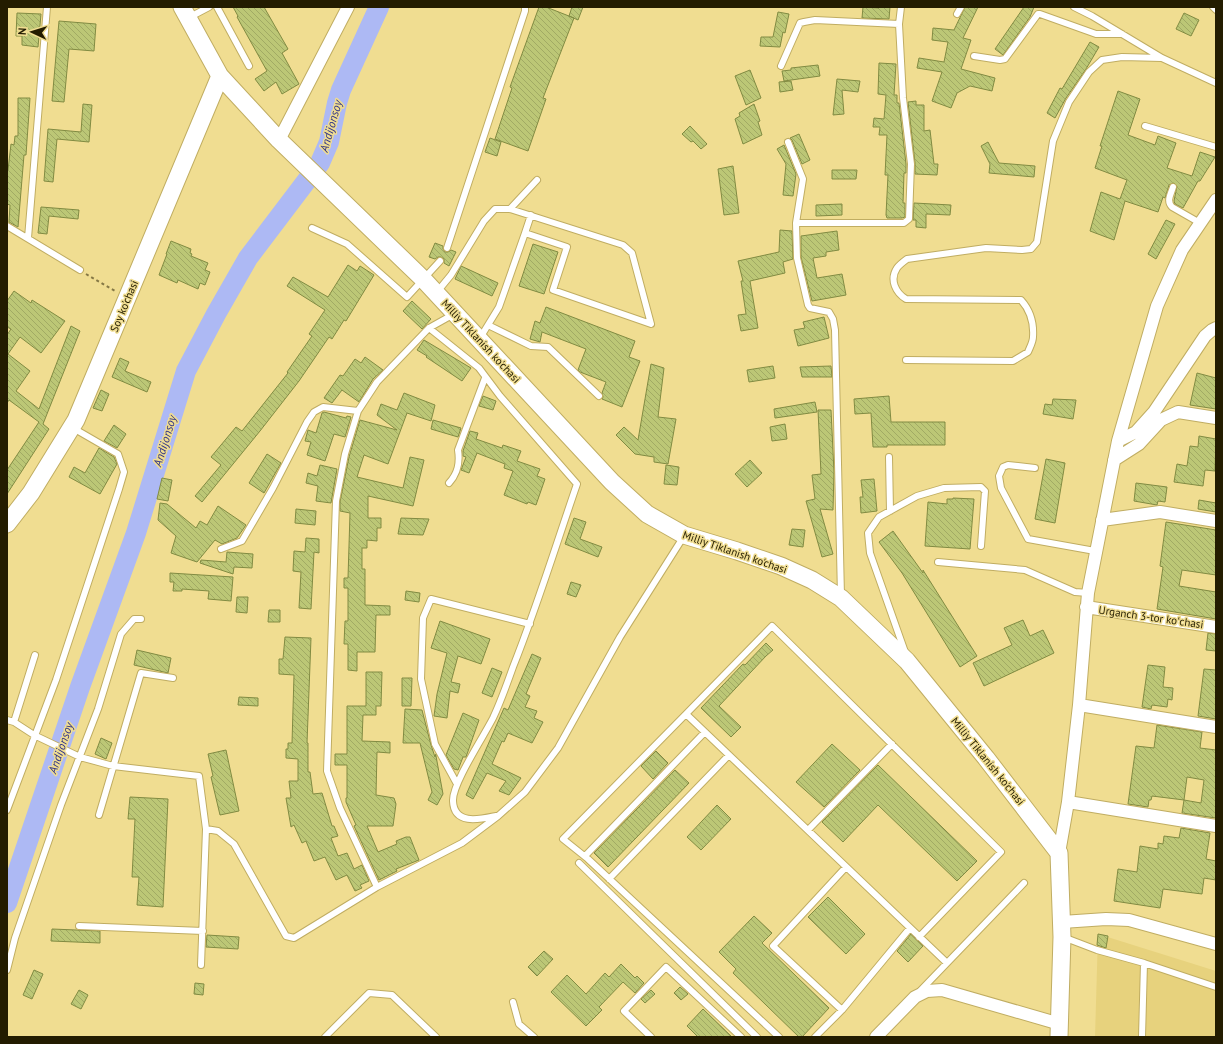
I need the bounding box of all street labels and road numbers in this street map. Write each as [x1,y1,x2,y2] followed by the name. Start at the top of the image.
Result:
[107,278,141,334] street label: Soy ko'chasi
[438,296,524,386] street label: Milliy Tiklanish ko'chasi
[681,528,789,576] street label: Milliy Tiklanish ko'chasi
[1098,603,1204,631] street label: Urganch 3-tor koʻchasi
[948,714,1028,808] street label: Milliy Tiklanish ko'chasi

